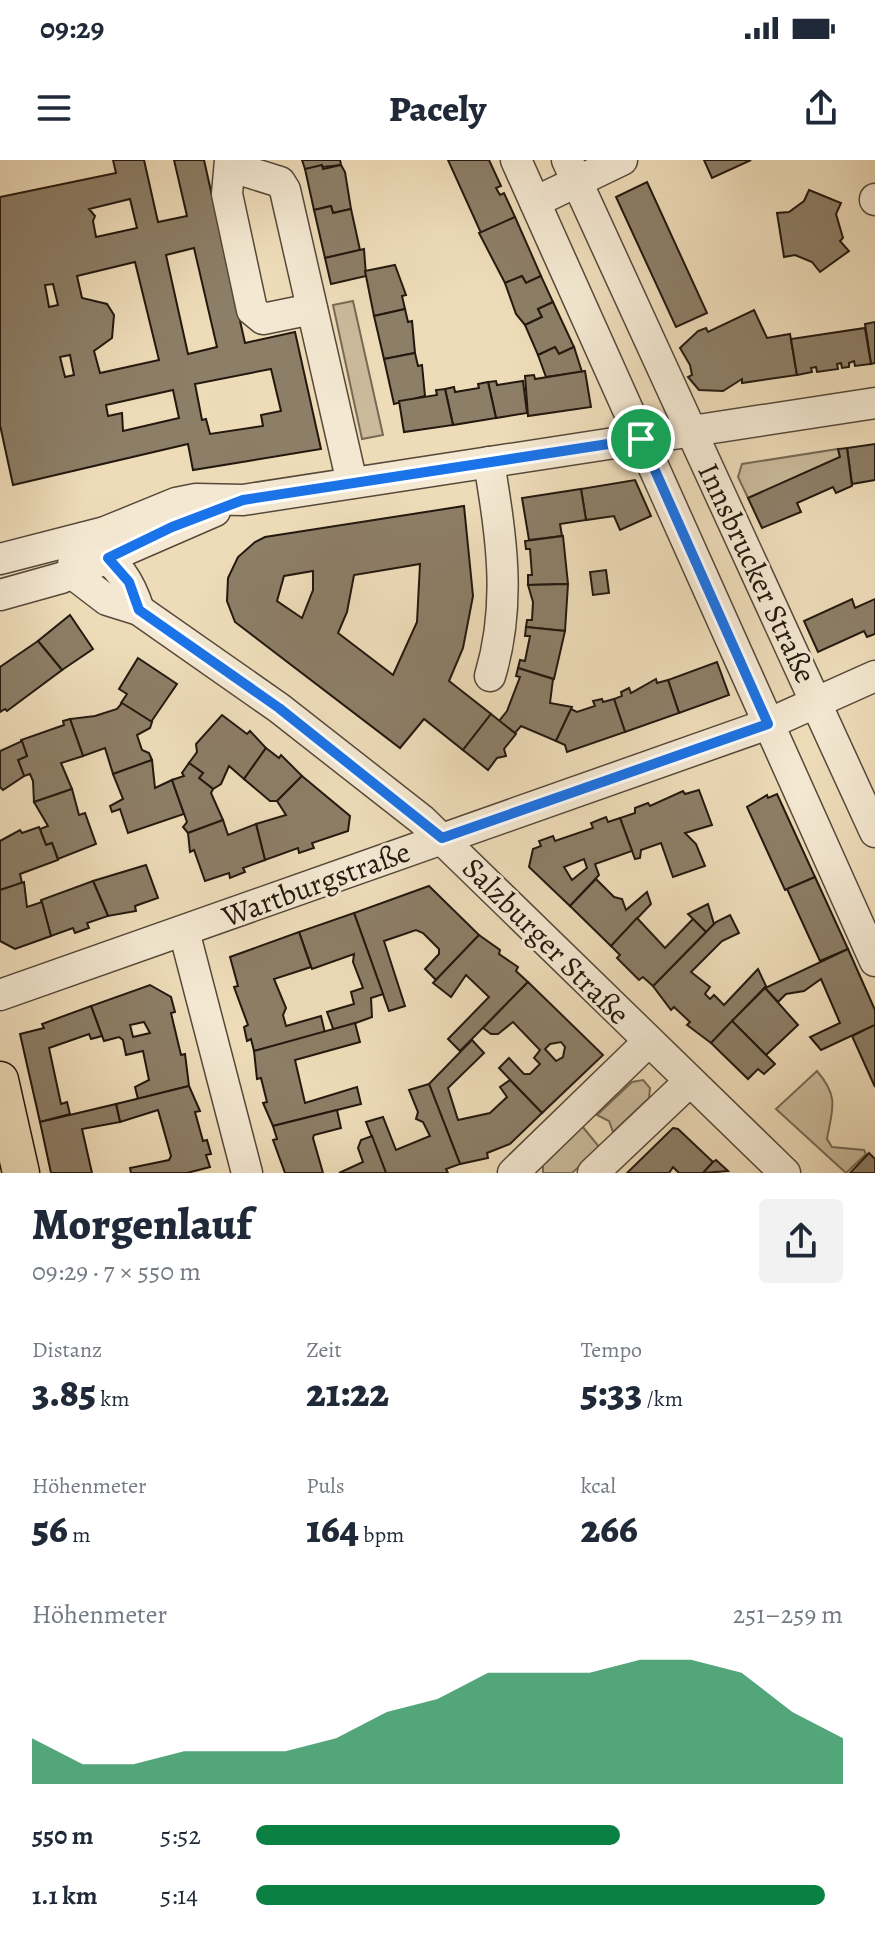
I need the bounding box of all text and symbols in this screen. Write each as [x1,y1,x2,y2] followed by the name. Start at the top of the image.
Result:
[40,8,105,48] text: 09:29
[389,84,486,133] text: Pacely
[32,86,76,130] icon: menu
[799,86,843,130] icon: share
[607,405,675,473] pin
[619,417,663,461] icon: arrive
[688,456,826,690] street label: Innsbrucker Straße
[216,831,416,937] street label: Wartburgstraße
[454,849,638,1033] street label: Salzburger Straße
[32,1194,251,1254] text: Morgenlauf
[759,1199,843,1283] button: share
[32,1254,201,1289] text: 09:29 · 7 × 550 m
[32,1335,102,1365] text: Distanz
[306,1335,342,1365] text: Zeit
[581,1335,642,1365] text: Tempo
[32,1365,96,1420] text: 3.85
[306,1365,389,1420] text: 21:22
[581,1365,642,1420] text: 5:33
[96,1384,130,1414] text: km
[642,1384,683,1414] text: /km
[32,1471,146,1501] text: Höhenmeter
[306,1471,345,1501] text: Puls
[581,1471,616,1501] text: kcal
[32,1501,68,1556] text: 56
[306,1501,359,1556] text: 164
[581,1501,638,1556] text: 266
[68,1520,90,1550] text: m
[359,1520,404,1550] text: bpm
[32,1597,167,1632] text: Höhenmeter
[733,1597,843,1632] text: 251–259 m
[32,1818,94,1853] text: 550 m
[160,1818,201,1853] text: 5:52
[32,1878,98,1913] text: 1.1 km
[160,1878,198,1913] text: 5:14

